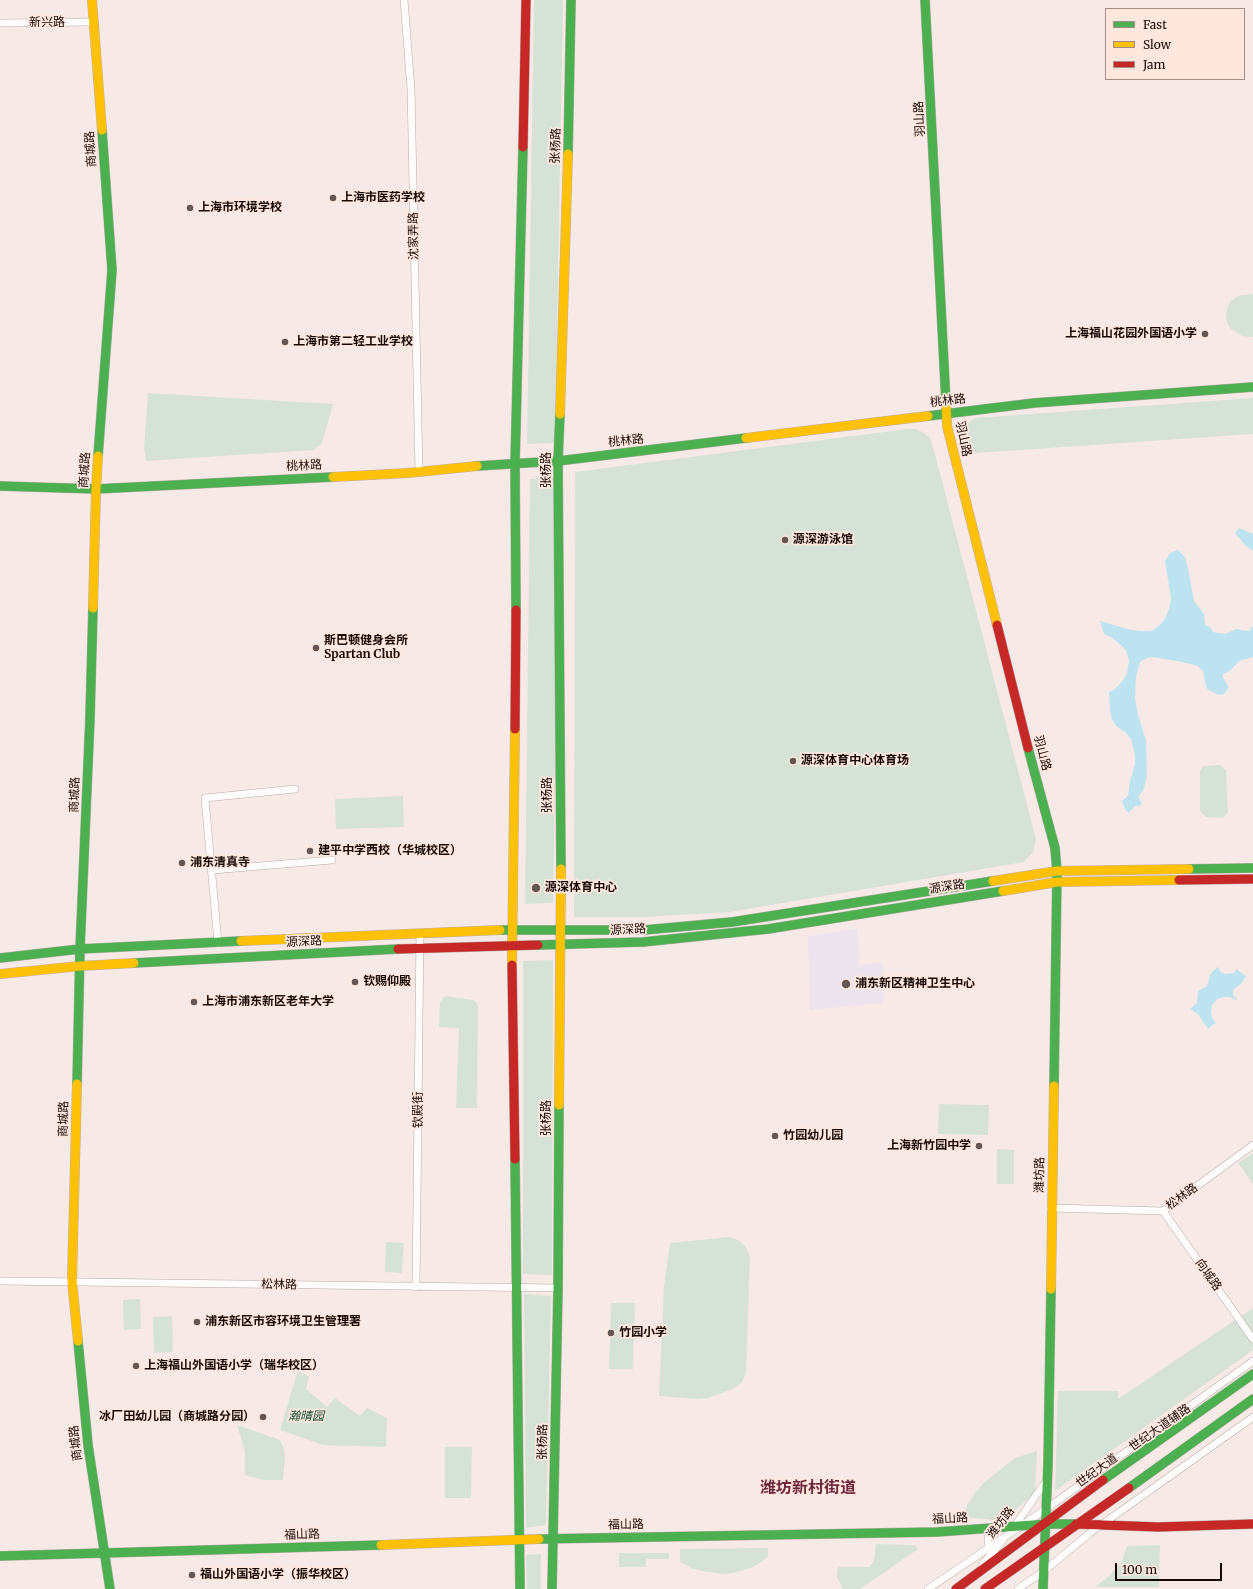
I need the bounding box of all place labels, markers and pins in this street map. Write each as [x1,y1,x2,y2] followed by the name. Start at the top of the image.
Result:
[341,191,425,205] place label: 上海市医药学校
[328,193,338,203] marker: 上海市医药学校
[198,201,282,215] place label: 上海市环境学校
[185,203,195,213] marker: 上海市环境学校
[1065,327,1197,341] place label: 上海福山花园外国语小学
[1200,329,1210,339] marker: 上海福山花园外国语小学
[293,335,413,349] place label: 上海市第二轻工业学校
[280,337,290,347] marker: 上海市第二轻工业学校
[793,533,853,547] place label: 源深游泳馆
[780,535,790,545] marker: 源深游泳馆
[324,634,408,662] place label: 斯巴顿健身会所 Spartan Club
[311,643,321,653] marker: 斯巴顿健身会所 Spartan Club
[801,754,909,768] place label: 源深体育中心体育场
[788,756,798,766] marker: 源深体育中心体育场
[318,844,462,858] place label: 建平中学西校（华城校区）
[305,846,315,856] marker: 建平中学西校（华城校区）
[190,856,250,870] place label: 浦东清真寺
[177,858,187,868] marker: 浦东清真寺
[545,881,617,895] place label: 源深体育中心
[530,882,542,894] marker: 源深体育中心
[363,975,411,989] place label: 钦赐仰殿
[350,977,360,987] marker: 钦赐仰殿
[855,977,975,991] place label: 浦东新区精神卫生中心
[840,978,852,990] marker: 浦东新区精神卫生中心
[202,995,334,1009] place label: 上海市浦东新区老年大学
[189,997,199,1007] marker: 上海市浦东新区老年大学
[783,1129,843,1143] place label: 竹园幼儿园
[770,1131,780,1141] marker: 竹园幼儿园
[887,1139,971,1153] place label: 上海新竹园中学
[974,1141,984,1151] marker: 上海新竹园中学
[205,1315,361,1329] place label: 浦东新区市容环境卫生管理署
[192,1317,202,1327] marker: 浦东新区市容环境卫生管理署
[619,1326,667,1340] place label: 竹园小学
[606,1328,616,1338] marker: 竹园小学
[144,1359,324,1373] place label: 上海福山外国语小学（瑞华校区）
[131,1361,141,1371] marker: 上海福山外国语小学（瑞华校区）
[99,1410,255,1424] place label: 冰厂田幼儿园（商城路分园）
[258,1412,268,1422] marker: 冰厂田幼儿园（商城路分园）
[200,1568,356,1582] place label: 福山外国语小学（振华校区）
[187,1570,197,1580] marker: 福山外国语小学（振华校区）

